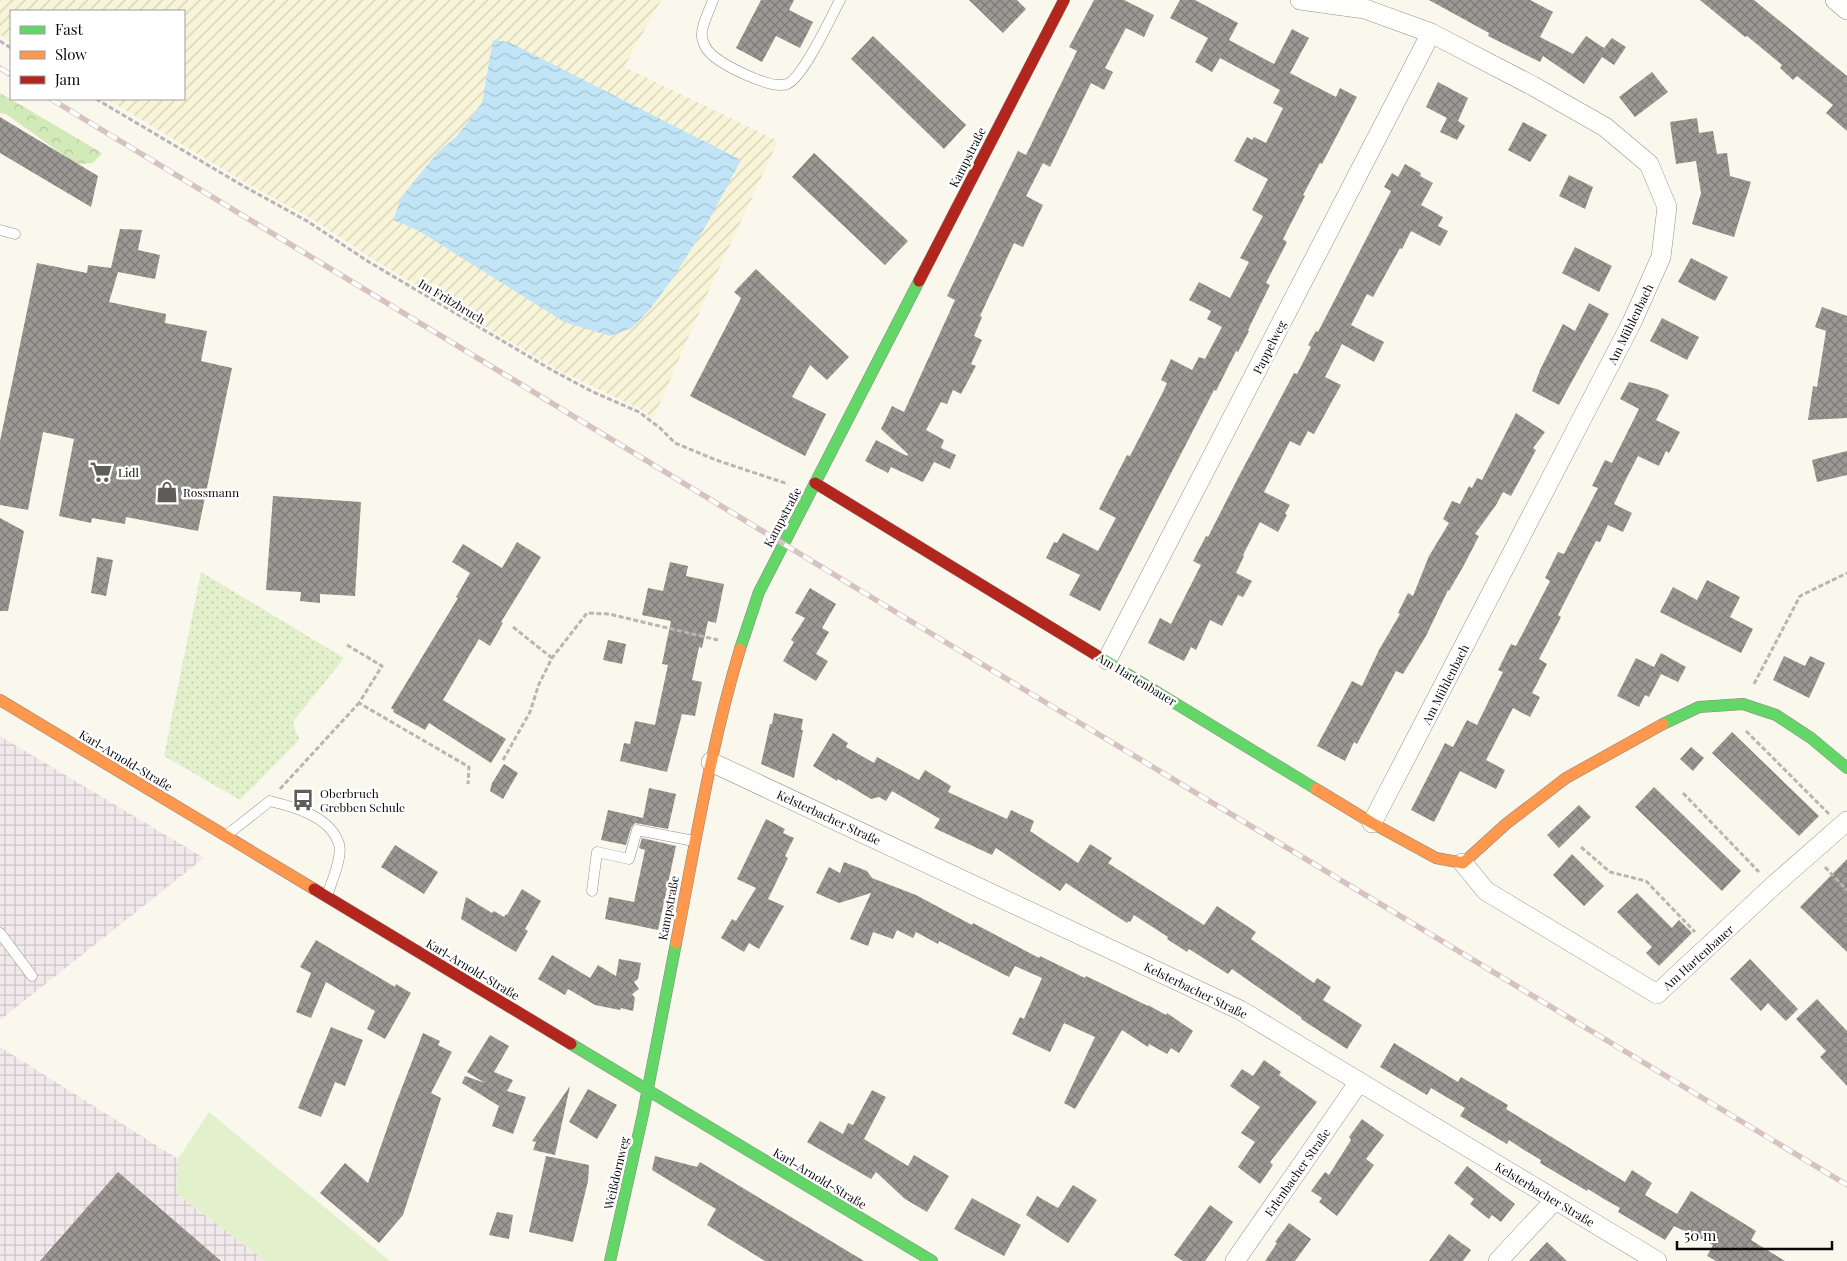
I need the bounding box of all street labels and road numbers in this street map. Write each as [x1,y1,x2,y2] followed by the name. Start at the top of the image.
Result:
[945,124,989,190] street label: Kampstraße
[416,275,488,327] street label: Im Fritzbruch
[1603,281,1656,368] street label: Am Mühlenbach
[1249,317,1290,376] street label: Pappelweg
[760,484,804,550] street label: Kampstraße
[1418,641,1472,728] street label: Am Mühlenbach
[1093,648,1180,709] street label: Am Hartenbauer
[76,726,176,794] street label: Karl-Arnold-Straße
[774,786,884,848] street label: Kelsterbacher Straße
[654,874,682,942] street label: Kampstraße
[1658,920,1737,994] street label: Am Hartenbauer
[423,935,523,1003] street label: Karl-Arnold-Straße
[1142,958,1250,1022] street label: Kelsterbacher Straße
[1261,1125,1333,1219] street label: Erlenbacher Straße
[600,1134,632,1212] street label: Weißdornweg
[770,1144,870,1212] street label: Karl-Arnold-Straße
[1492,1158,1598,1230] street label: Kelsterbacher Straße

